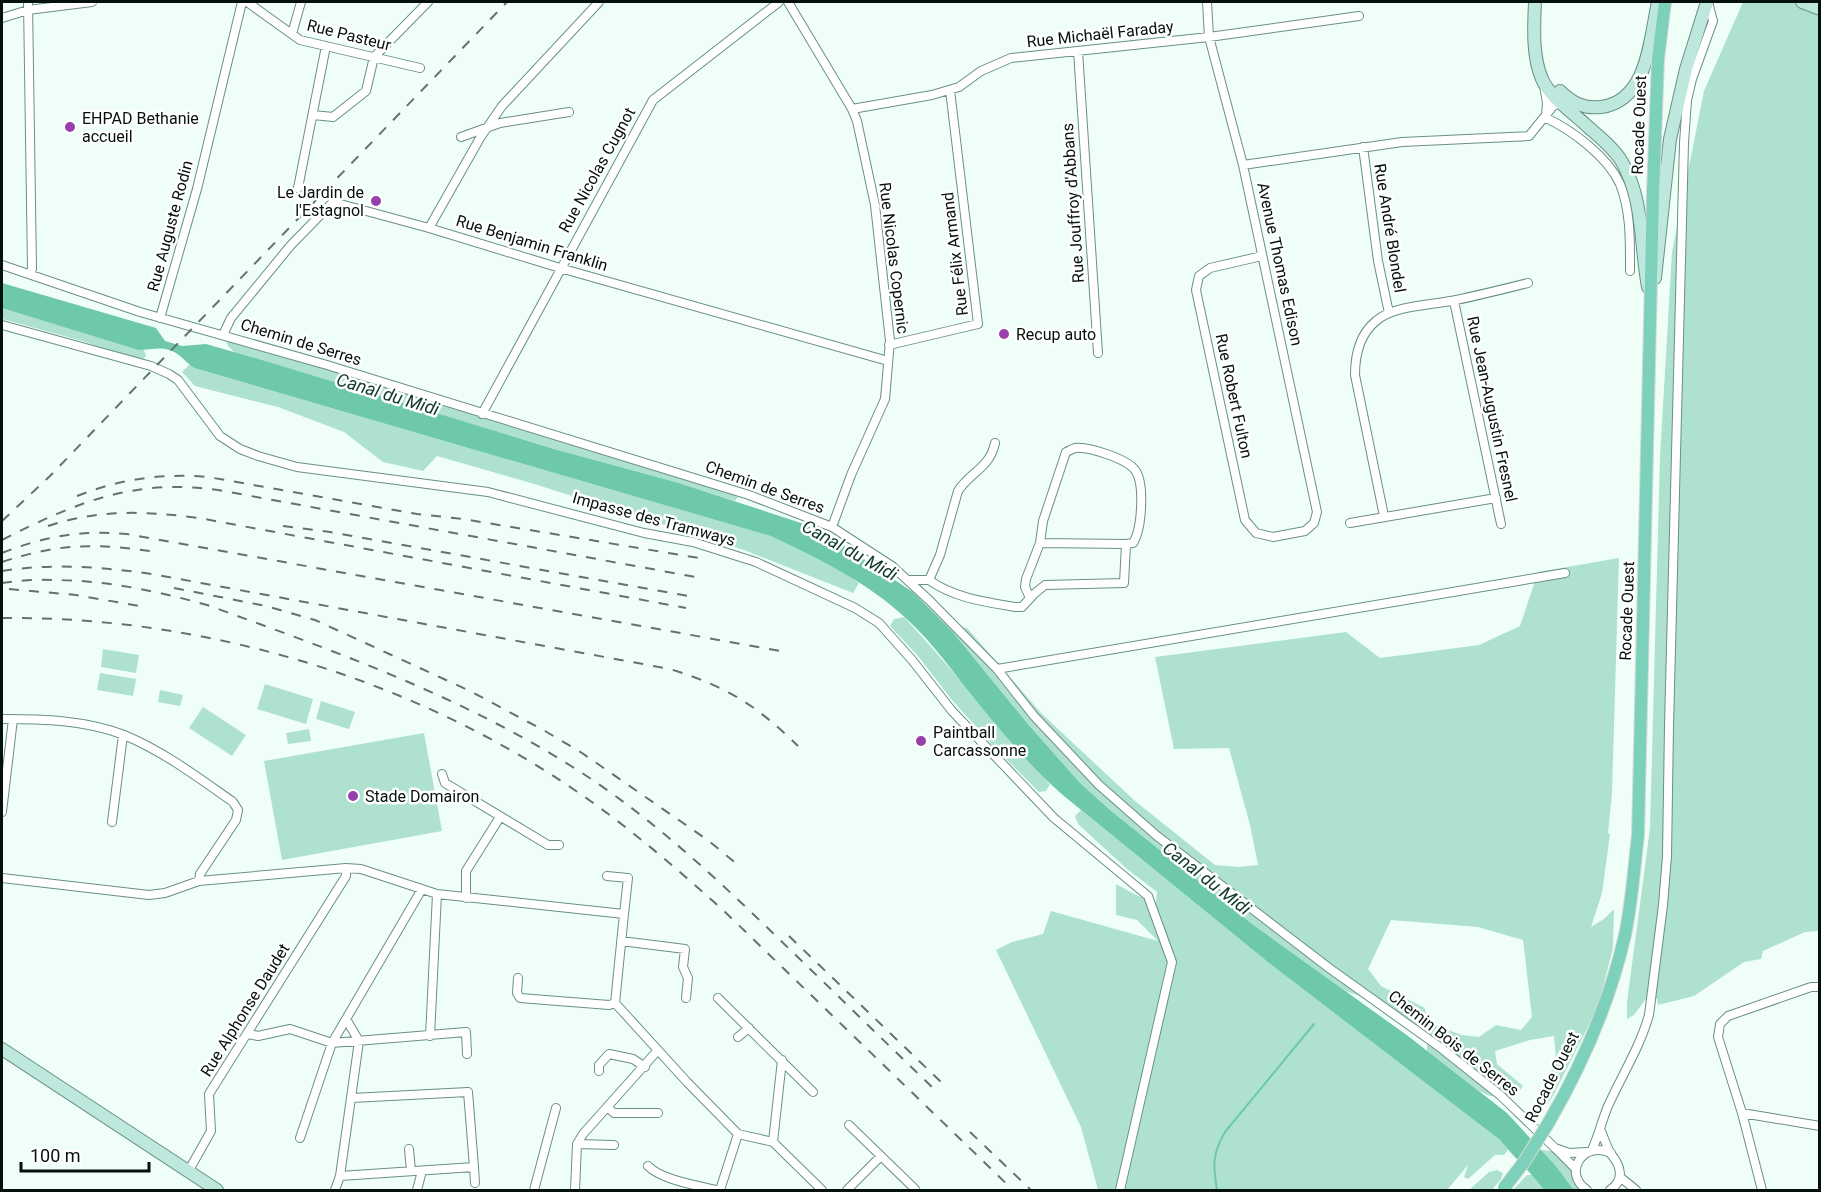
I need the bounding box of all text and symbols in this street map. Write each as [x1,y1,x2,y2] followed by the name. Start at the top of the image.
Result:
[305,15,394,55] street label: Rue Pasteur
[1026,17,1175,51] street label: Rue Michaël Faraday
[1628,75,1650,175] street label: Rocade Ouest
[555,104,639,236] street label: Rue Nicolas Cugnot
[82,109,199,146] place label: EHPAD Bethanie accueil
[63,120,77,134] marker: EHPAD Bethanie accueil
[1058,123,1088,283] street label: Rue Jouffroy d'Abbans
[143,158,197,294] street label: Rue Auguste Rodin
[1370,162,1410,294] street label: Rue André Blondel
[875,181,913,335] street label: Rue Nicolas Copernic
[1253,181,1307,347] street label: Avenue Thomas Edison
[277,183,364,220] place label: Le Jardin de l'Estagnol
[938,191,972,317] street label: Rue Félix Armand
[369,194,383,208] marker: Le Jardin de l'Estagnol
[454,211,610,275] street label: Rue Benjamin Franklin
[1463,314,1521,504] street label: Rue Jean-Augustin Fresnel
[238,315,364,369] street label: Chemin de Serres
[1016,325,1096,344] place label: Recup auto
[997,327,1011,341] marker: Recup auto
[1212,332,1256,460] street label: Rue Robert Fulton
[334,368,443,420] water label: Canal du Midi
[703,457,827,517] street label: Chemin de Serres
[571,488,737,550] street label: Impasse des Tramways
[798,515,902,585] water label: Canal du Midi
[1616,561,1638,661] street label: Rocade Ouest
[933,723,1026,760] place label: Paintball Carcassonne
[914,734,928,748] marker: Paintball Carcassonne
[365,787,479,806] place label: Stade Domairon
[346,789,360,803] marker: Stade Domairon
[1159,837,1256,919] water label: Canal du Midi
[196,940,294,1080] street label: Rue Alphonse Daudet
[1385,986,1523,1100] street label: Chemin Bois de Serres
[1521,1028,1583,1126] street label: Rocade Ouest
[21,1135,148,1173] scale bar
[30,1145,81,1166] text: 100 m

